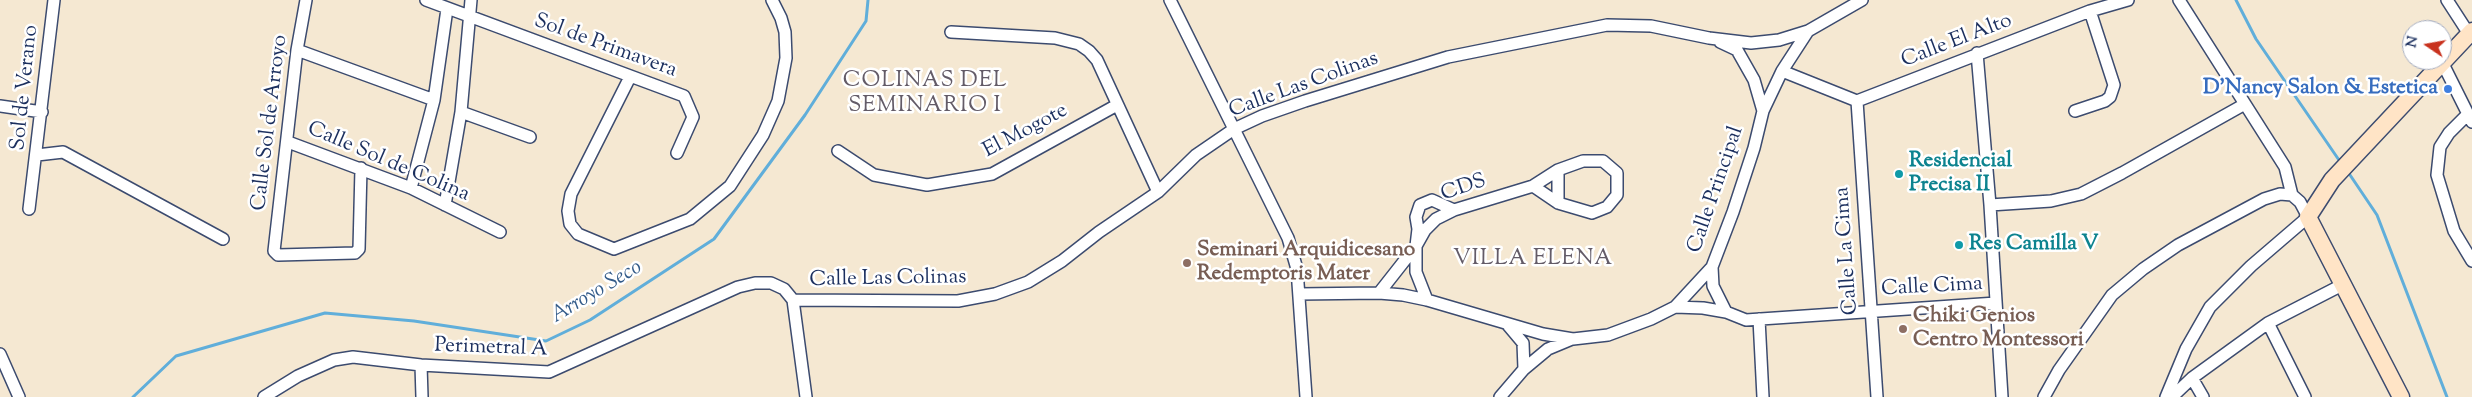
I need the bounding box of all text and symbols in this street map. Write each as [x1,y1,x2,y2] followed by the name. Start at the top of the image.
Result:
[1898,9,2016,75] street label: Calle El Alto
[530,10,680,84] street label: Sol de Primavera
[2402,20,2452,70] north arrow
[7,24,45,152] street label: Sol de Verano
[248,34,294,212] street label: Calle Sol de Arroyo
[2402,35,2424,50] text: N
[1226,47,1382,125] street label: Calle Las Colinas
[841,69,1009,120] district label: COLINAS DEL SEMINARIO I
[2203,76,2438,102] place label: D'Nancy Salon & Estetica
[2442,83,2454,95] marker: D'Nancy Salon & Estetica
[979,99,1073,165] street label: El Mogote
[303,117,473,209] street label: Calle Sol de Colina
[1684,123,1750,257] street label: Calle Principal
[1909,149,2012,199] place label: Residencial Precisa II
[1893,168,1905,180] marker: Residencial Precisa II
[1438,170,1490,208] street label: CDS
[1831,186,1865,316] street label: Calle La Cima
[1969,232,2098,258] place label: Res Camilla V
[1197,238,1415,288] place label: Seminari Arquidicesano Redemptoris Mater
[1953,239,1965,251] marker: Res Camilla V
[1452,247,1614,273] district label: VILLA ELENA
[546,255,648,331] water label: Arroyo Seco
[1181,257,1193,269] marker: Seminari Arquidicesano Redemptoris Mater
[809,266,967,294] street label: Calle Las Colinas
[1881,273,1983,303] street label: Calle Cima
[1913,304,2084,354] place label: Chiki Genios Centro Montessori
[1897,323,1909,335] marker: Chiki Genios Centro Montessori
[434,334,548,364] street label: Perimetral A

